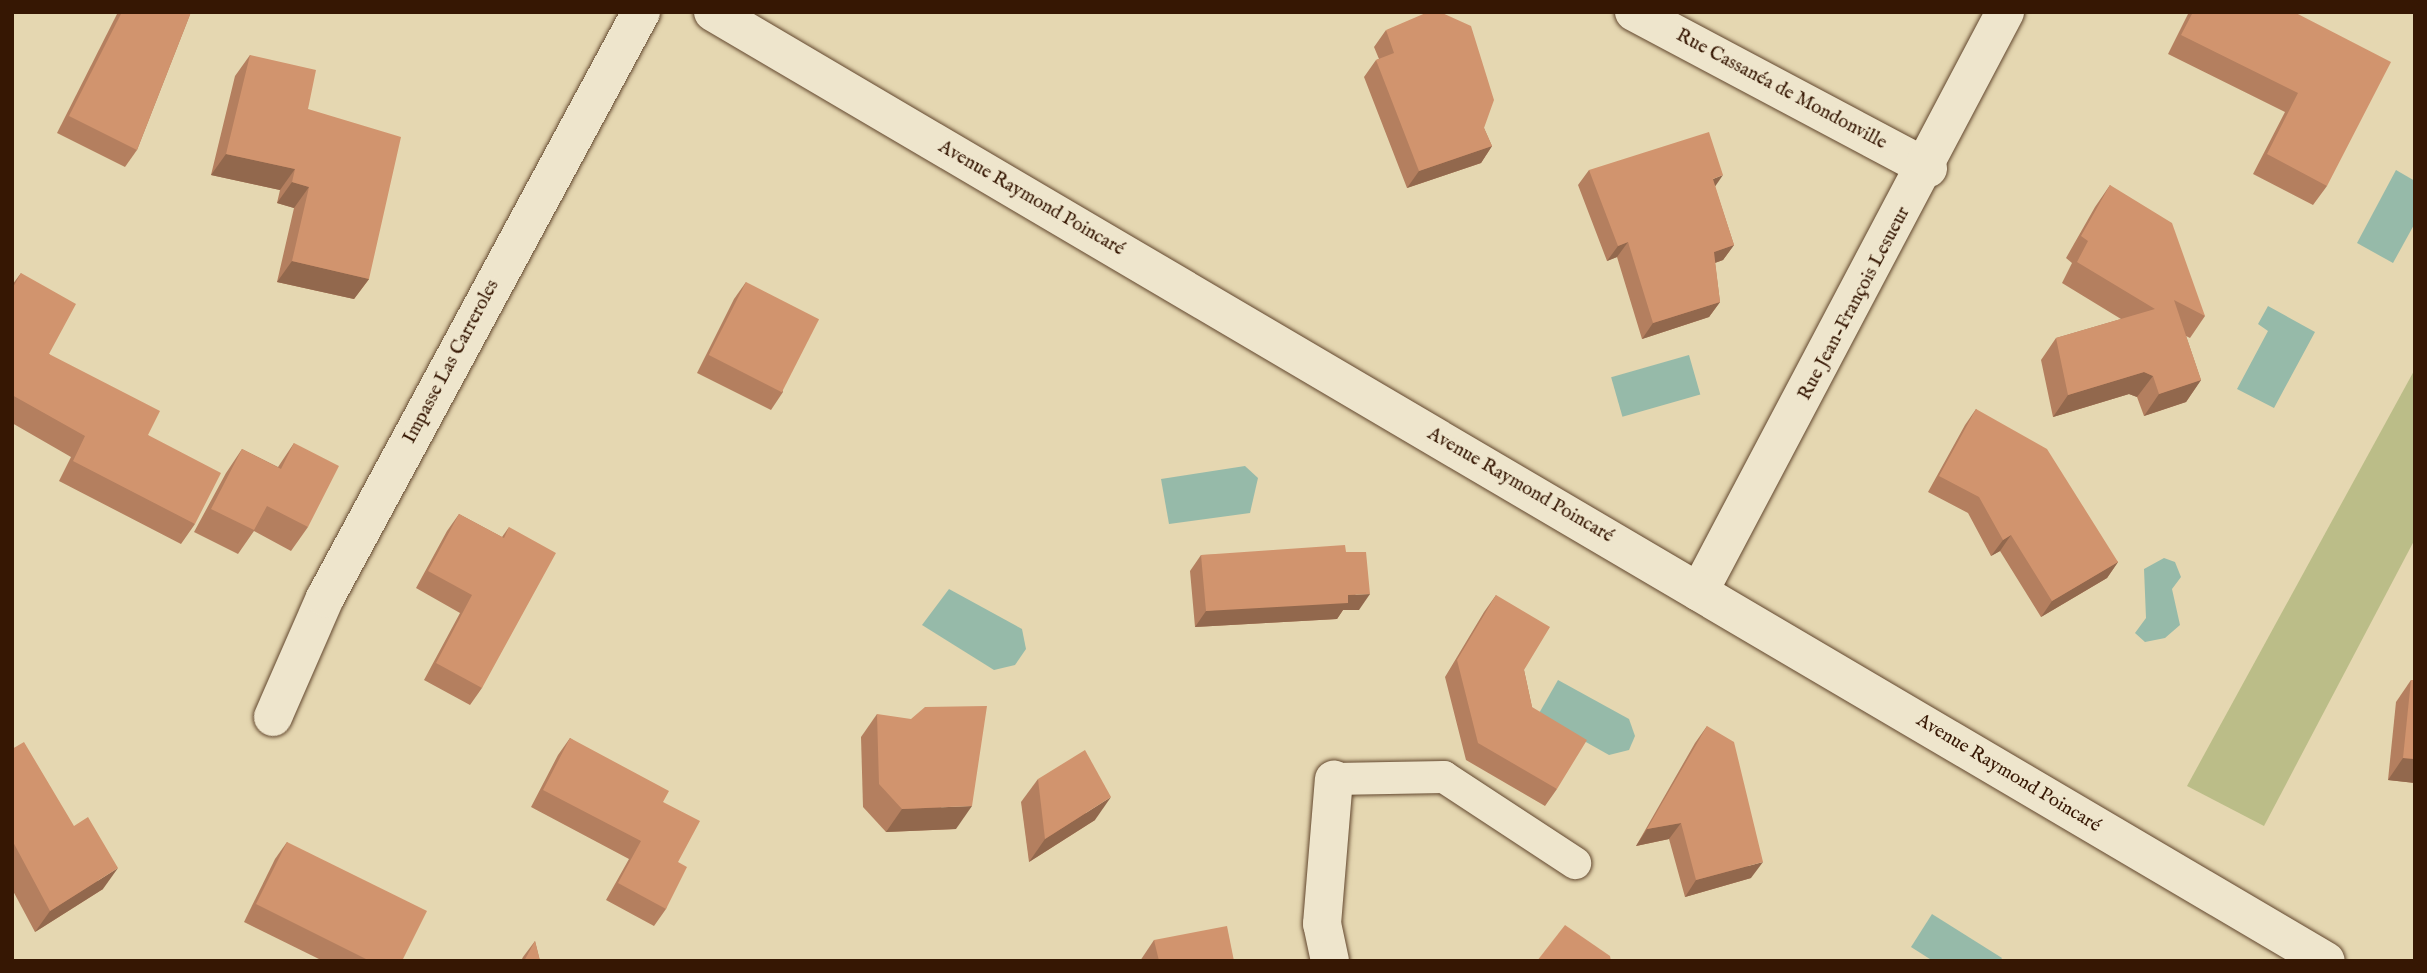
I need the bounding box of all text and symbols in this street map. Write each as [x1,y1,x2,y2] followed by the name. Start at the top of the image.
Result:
[1672,25,1890,155] street label: Rue Cassanéa de Mondonville
[934,136,1128,262] street label: Avenue Raymond Poincaré
[1794,203,1916,405] street label: Rue Jean-François Lesueur
[399,276,505,448] street label: Impasse Las Carreroles
[1423,423,1617,549] street label: Avenue Raymond Poincaré
[1912,710,2104,838] street label: Avenue Raymond Poincaré

